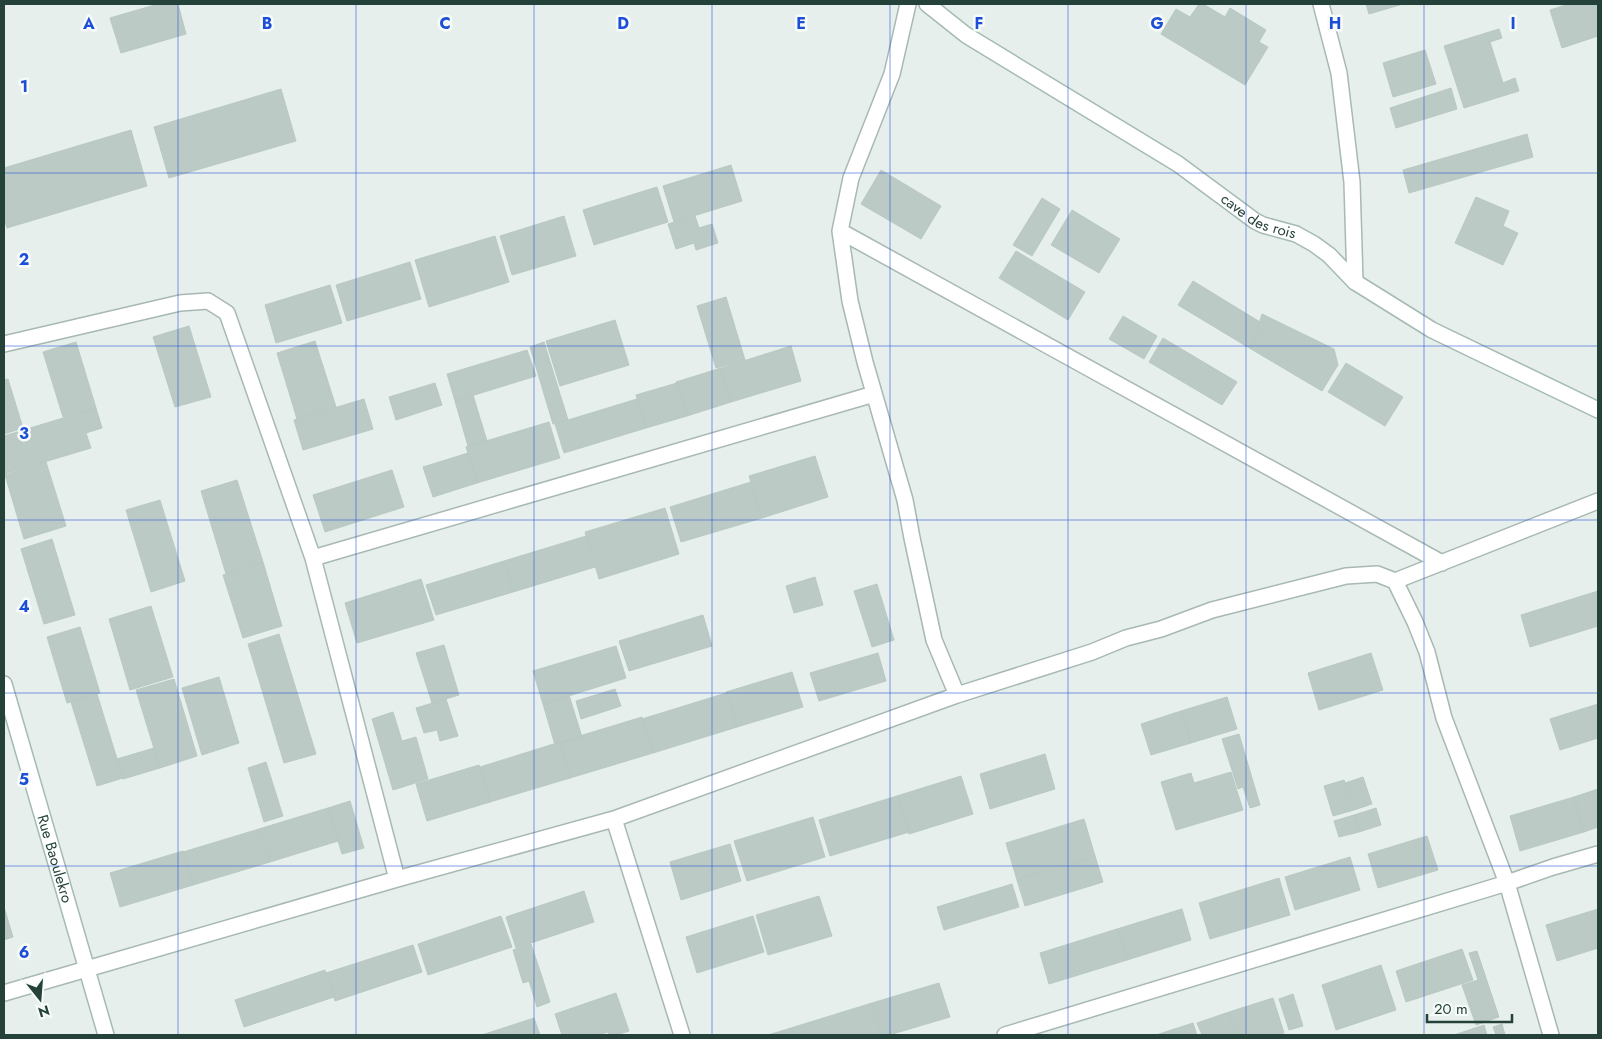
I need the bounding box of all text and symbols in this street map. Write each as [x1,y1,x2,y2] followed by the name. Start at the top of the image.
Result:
[82,12,95,35] text: A
[262,12,272,35] text: B
[439,12,451,35] text: C
[617,12,629,35] text: D
[796,12,806,35] text: E
[975,12,983,35] text: F
[1150,12,1164,35] text: G
[1329,12,1341,35] text: H
[1510,12,1516,35] text: I
[20,75,28,98] text: 1
[1216,188,1298,244] street label: cave des rois
[19,248,29,271] text: 2
[19,422,29,445] text: 3
[18,595,30,618] text: 4
[19,768,29,791] text: 5
[32,812,78,906] street label: Rue Baoulekro
[19,941,29,964] text: 6
[15,974,65,1024] north arrow
[1427,992,1512,1024] scale bar
[1434,998,1468,1020] text: 20 m
[36,1000,52,1023] text: N

